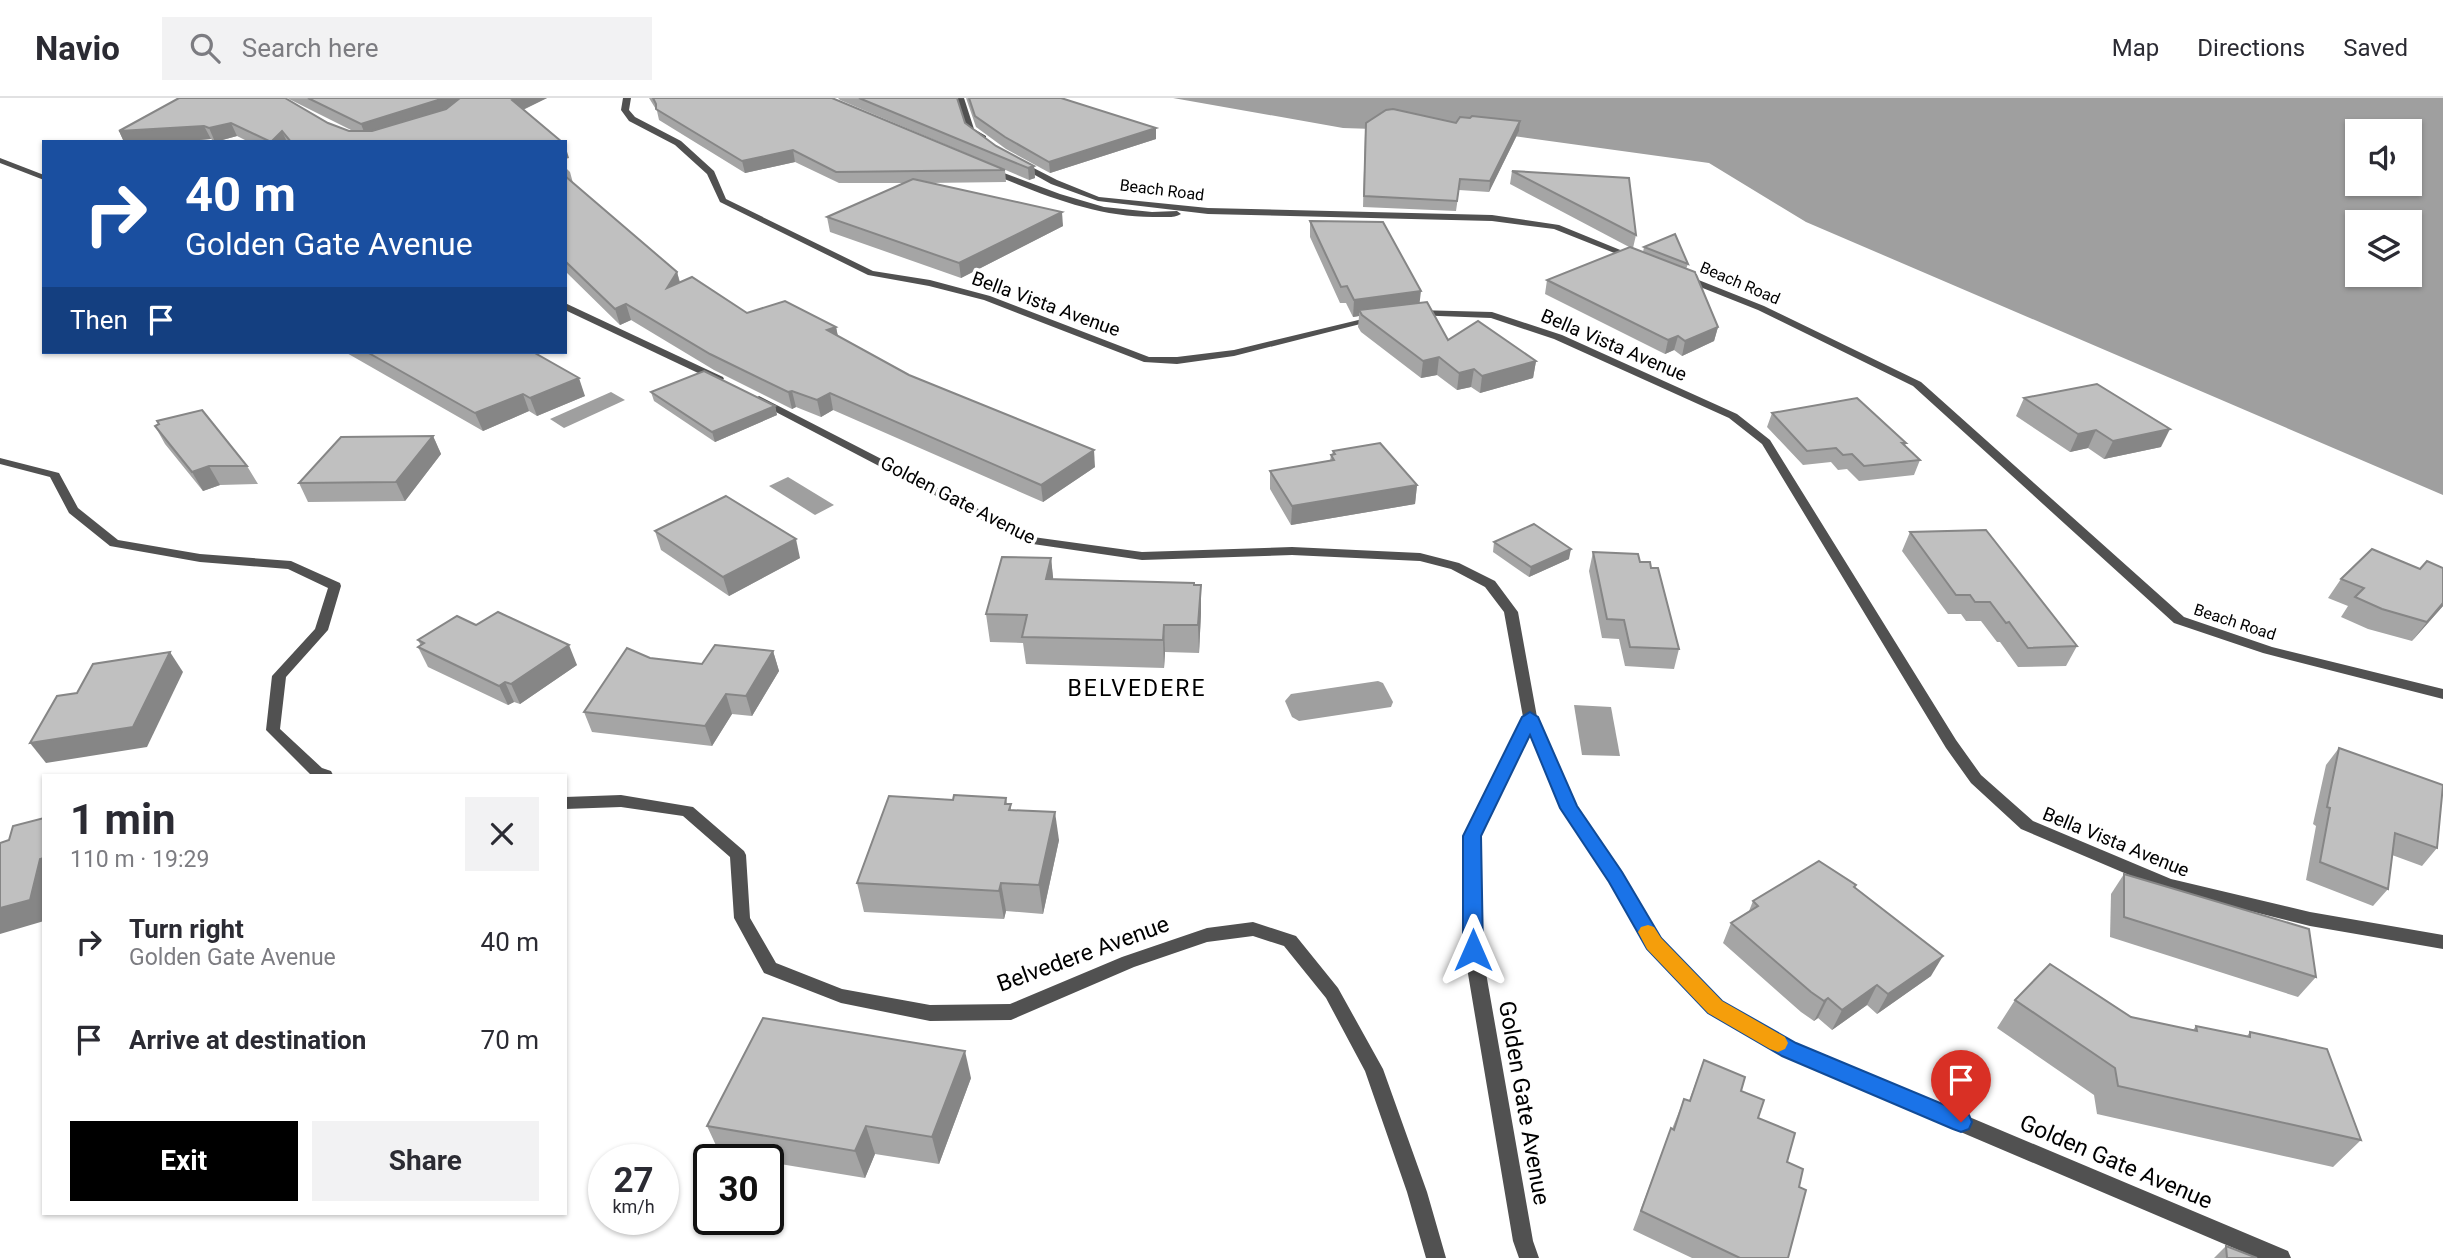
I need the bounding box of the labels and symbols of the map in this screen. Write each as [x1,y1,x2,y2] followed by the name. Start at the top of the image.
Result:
[1119,175,1205,205] street label: Beach Road
[1697,258,1783,308] street label: Beach Road
[969,266,1123,342] street label: Bella Vista Avenue
[1538,304,1690,386] street label: Bella Vista Avenue
[877,451,1039,549] street label: Golden Gate Avenue
[2192,600,2278,644] street label: Beach Road
[1068,675,1206,702] district label: BELVEDERE
[2039,802,2193,882] street label: Bella Vista Avenue
[993,910,1173,998] street label: Belvedere Avenue
[1436,913,1510,987] position arrow
[1493,999,1555,1207] street label: Golden Gate Avenue
[1931,1050,1991,1122] pin
[2016,1109,2216,1215] street label: Golden Gate Avenue
[693,1144,784,1235] speed limit sign: 30

